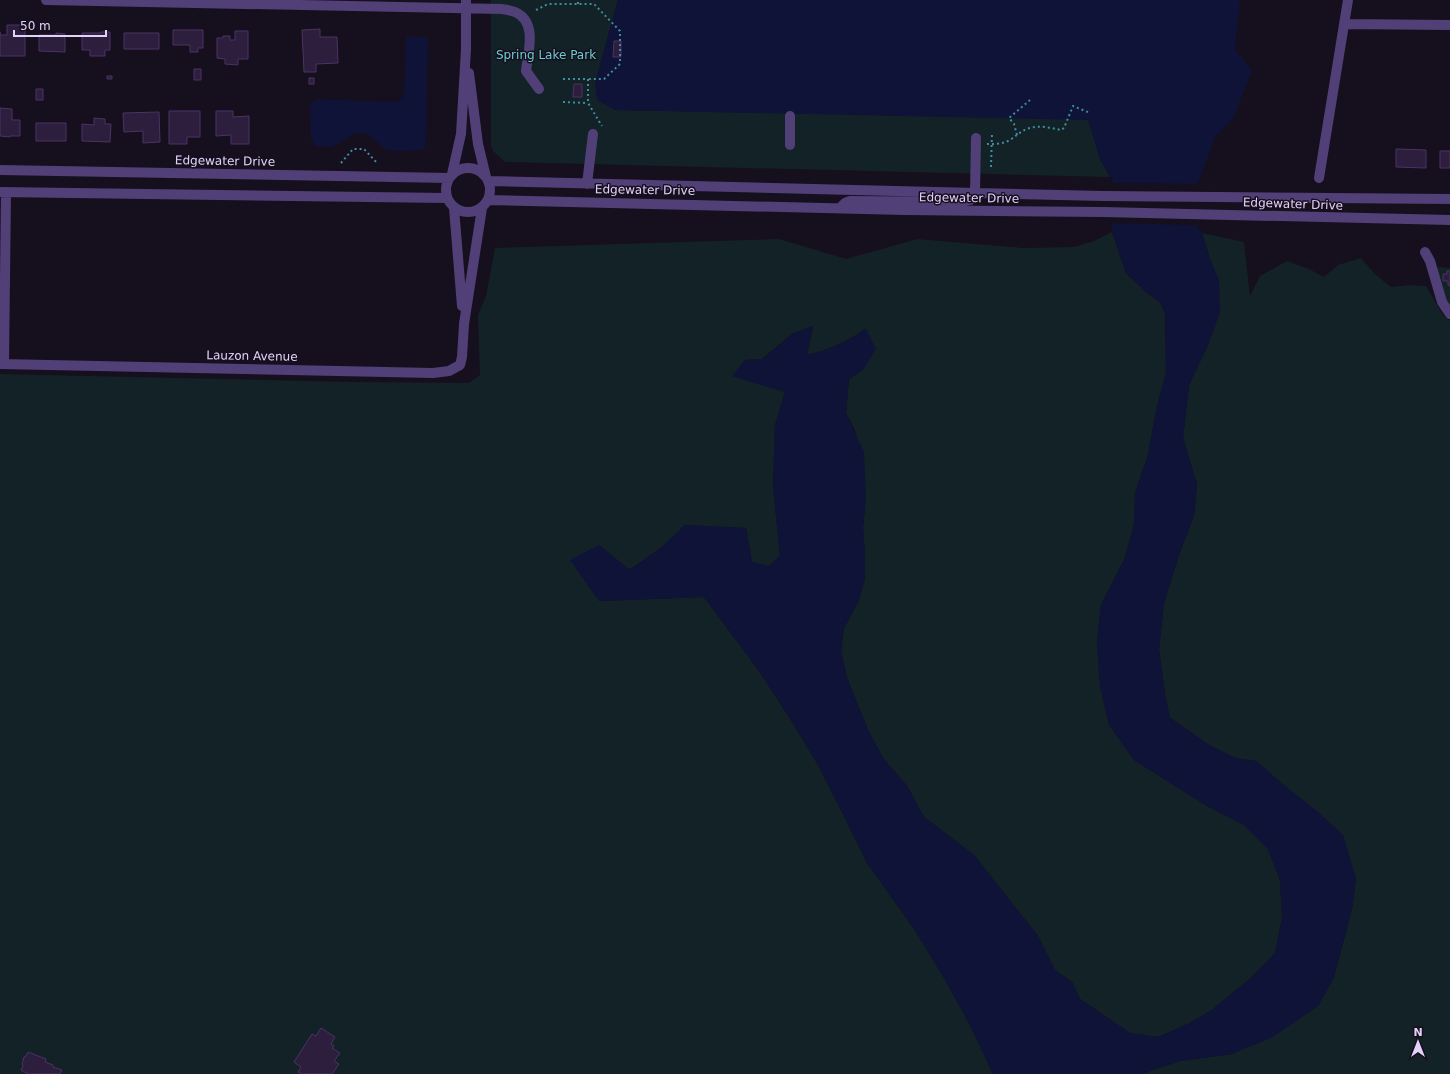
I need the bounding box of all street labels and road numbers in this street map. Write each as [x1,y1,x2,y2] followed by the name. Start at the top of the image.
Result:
[175,153,275,169] street label: Edgewater Drive
[595,182,695,198] street label: Edgewater Drive
[919,190,1019,206] street label: Edgewater Drive
[1243,195,1343,213] street label: Edgewater Drive
[206,348,298,364] street label: Lauzon Avenue

